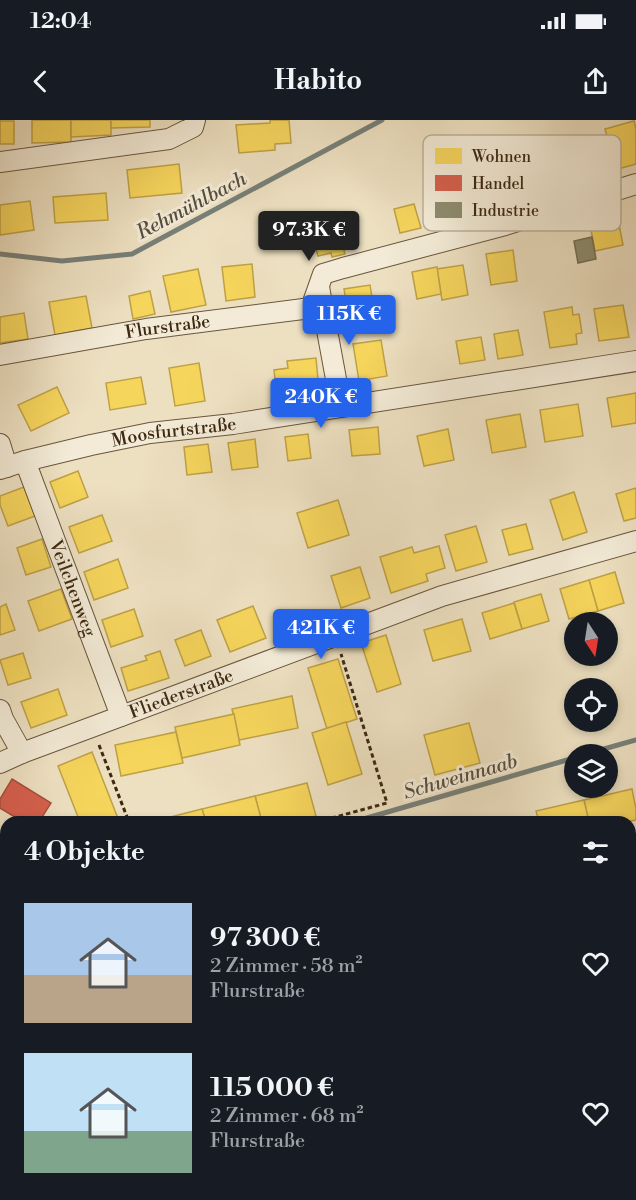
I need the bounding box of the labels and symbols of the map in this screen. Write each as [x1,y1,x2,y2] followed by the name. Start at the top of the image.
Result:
[423,135,621,231] legend
[471,147,532,167] text: Wohnen
[131,166,252,246] water label: Rehmühlbach
[472,174,525,194] text: Handel
[472,201,539,221] text: Industrie
[254,211,364,262] pin: 97.3K €
[300,295,398,346] pin: 115K €
[123,310,212,345] street label: Flurstraße
[272,378,370,429] pin: 240K €
[109,413,237,453] street label: Moosfurtstraße
[43,536,101,641] street label: Veilchenweg
[272,609,370,660] pin: 421K €
[564,612,618,666] north arrow
[126,664,237,724] street label: Fliederstraße
[400,749,520,806] water label: Schweinnaab

